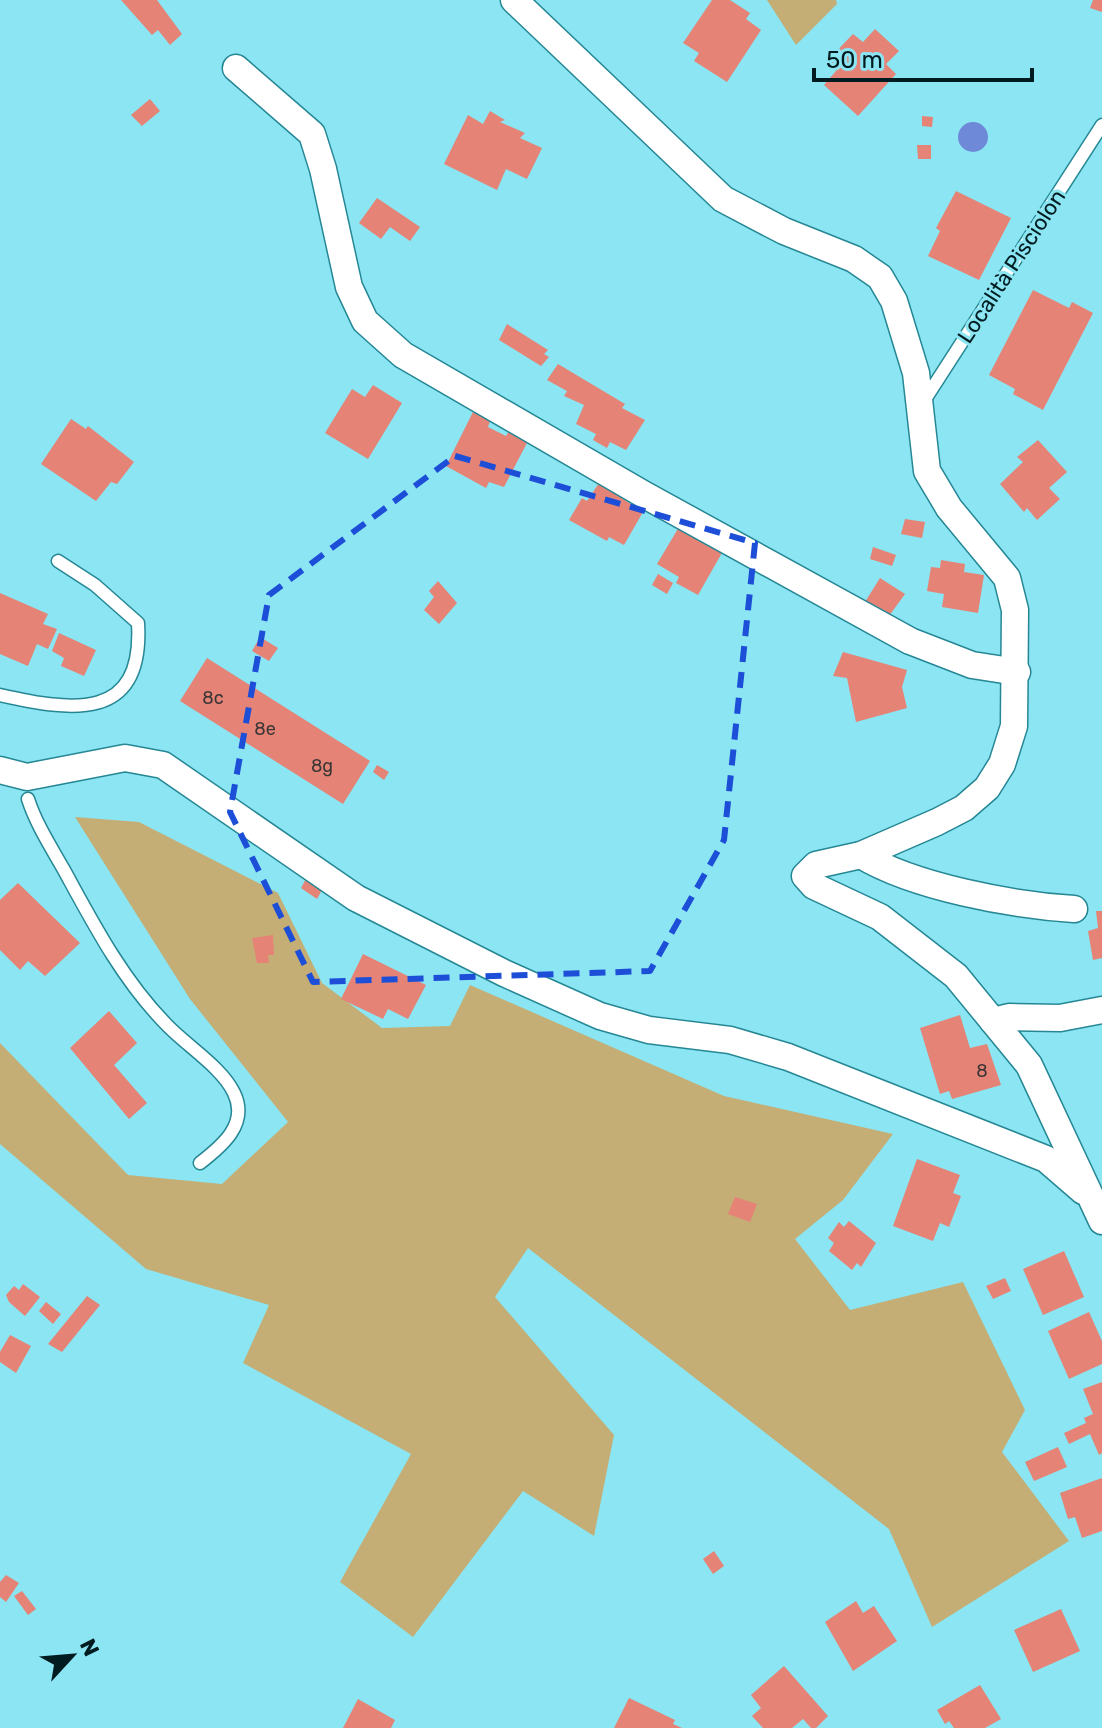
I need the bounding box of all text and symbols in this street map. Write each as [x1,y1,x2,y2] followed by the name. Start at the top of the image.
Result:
[814,32,1032,82] scale bar
[826,46,883,74] text: 50 m
[952,184,1071,348] street label: Località Pisciolon
[202,687,224,709] house number: 8c
[254,718,276,740] house number: 8e
[311,755,333,777] house number: 8g
[976,1060,988,1082] house number: 8
[32,1616,112,1696] north arrow
[74,1634,105,1660] text: N

